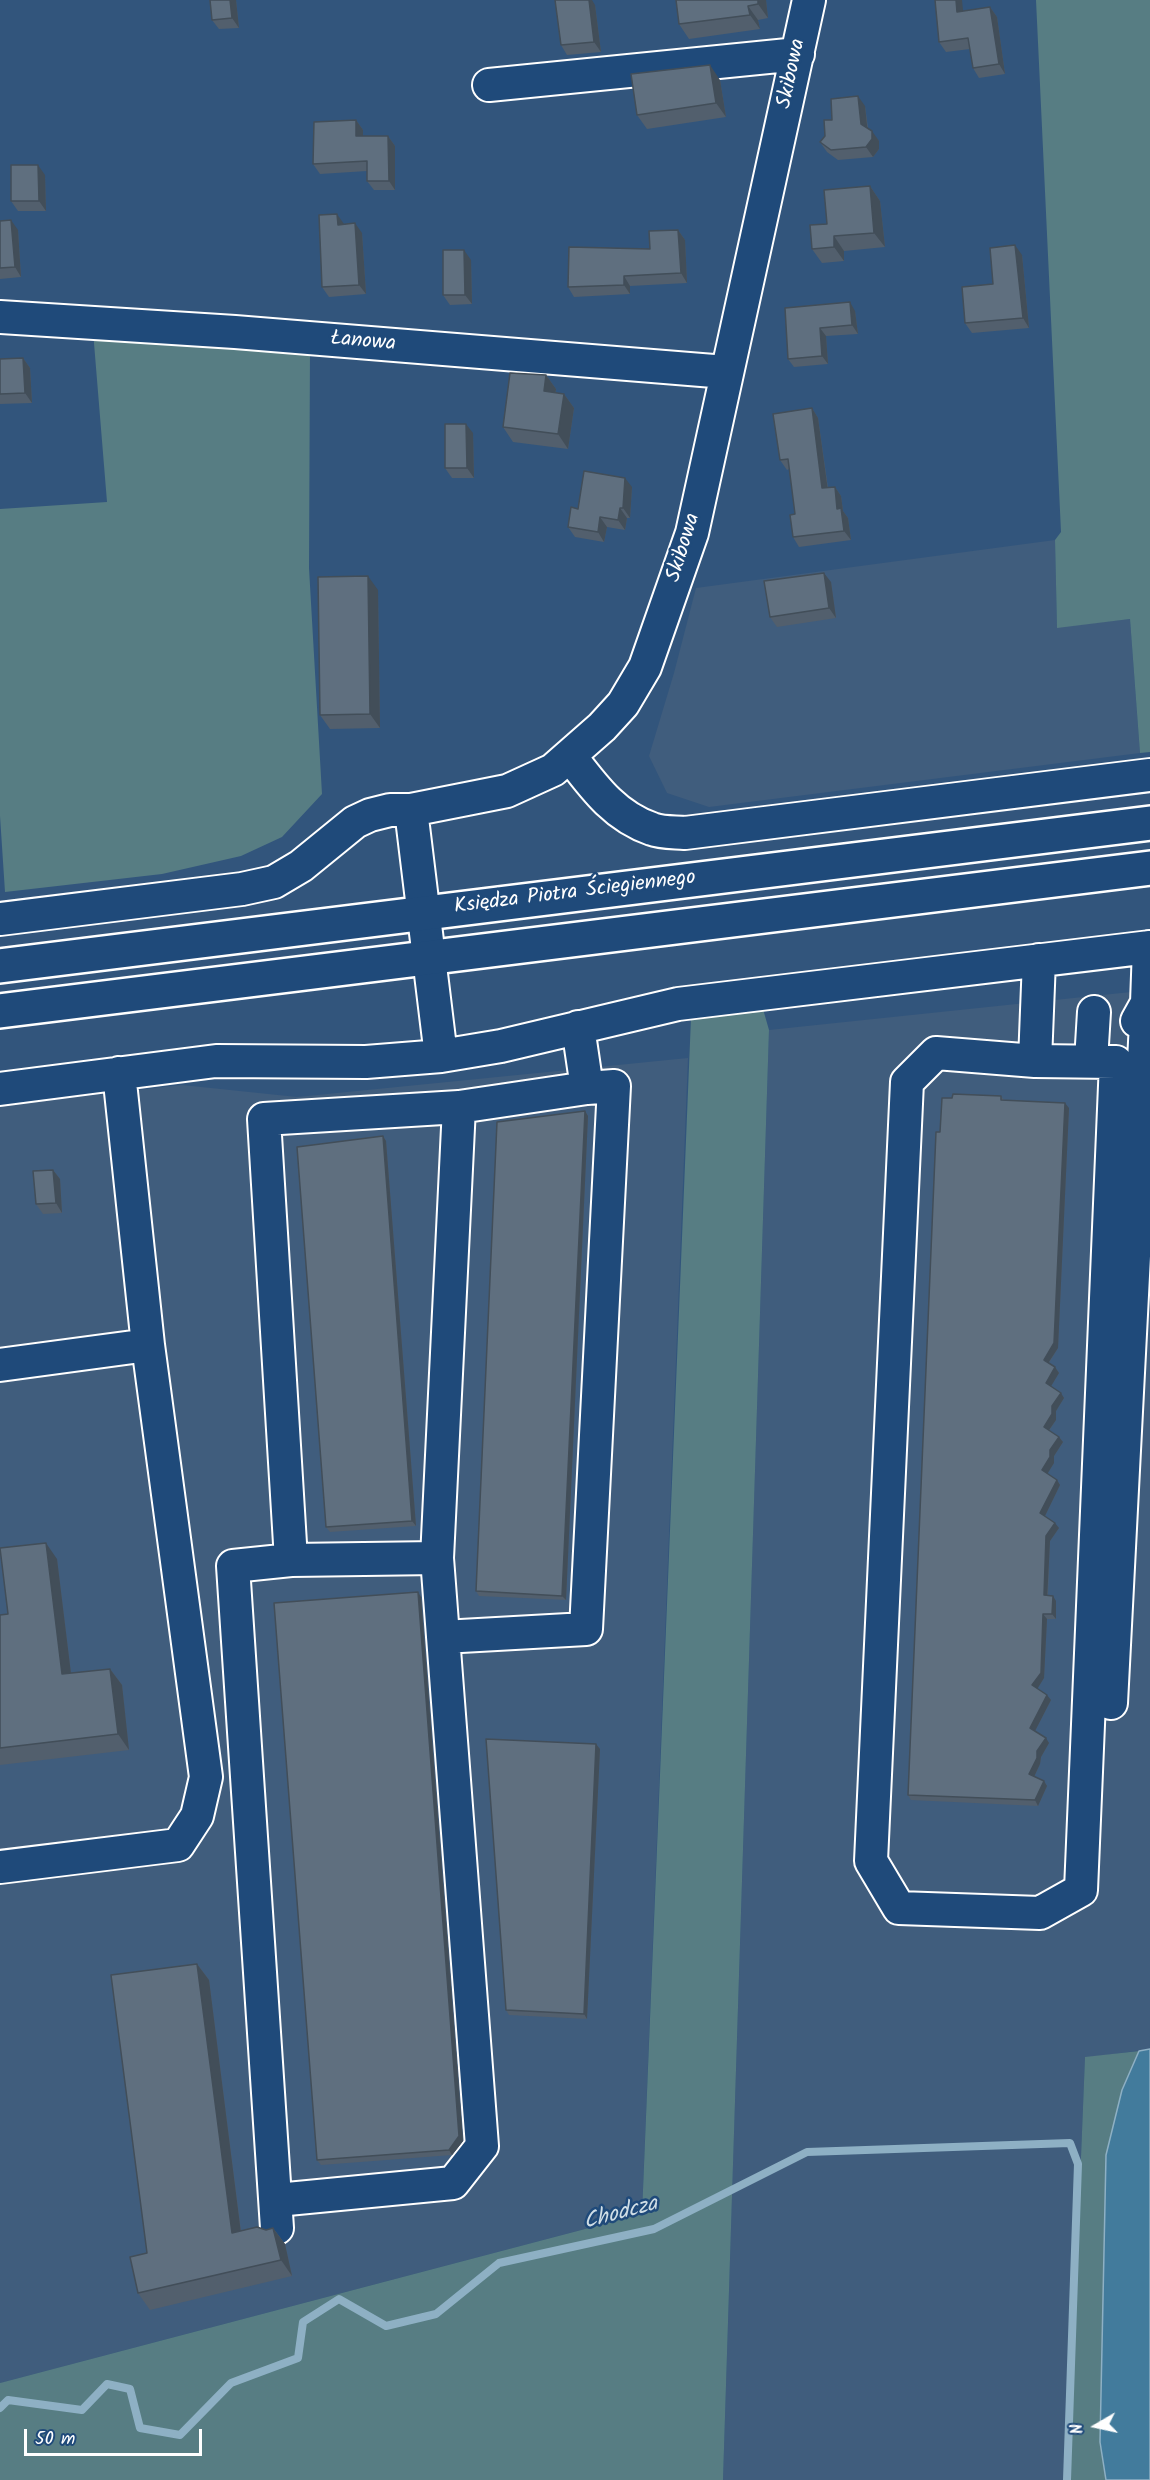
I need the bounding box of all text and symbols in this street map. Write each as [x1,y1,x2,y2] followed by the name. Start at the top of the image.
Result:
[773,37,813,111] street label: Skibowa
[329,328,397,358] street label: Łanowa
[663,511,707,585] street label: Skibowa
[453,867,697,921] street label: Księdza Piotra Ściegiennego
[581,2192,661,2238] water label: Chodcza
[1066,2396,1126,2456] north arrow
[27,2417,206,2455] scale bar
[1065,2422,1091,2436] text: N
[35,2425,75,2454] text: 50 m

